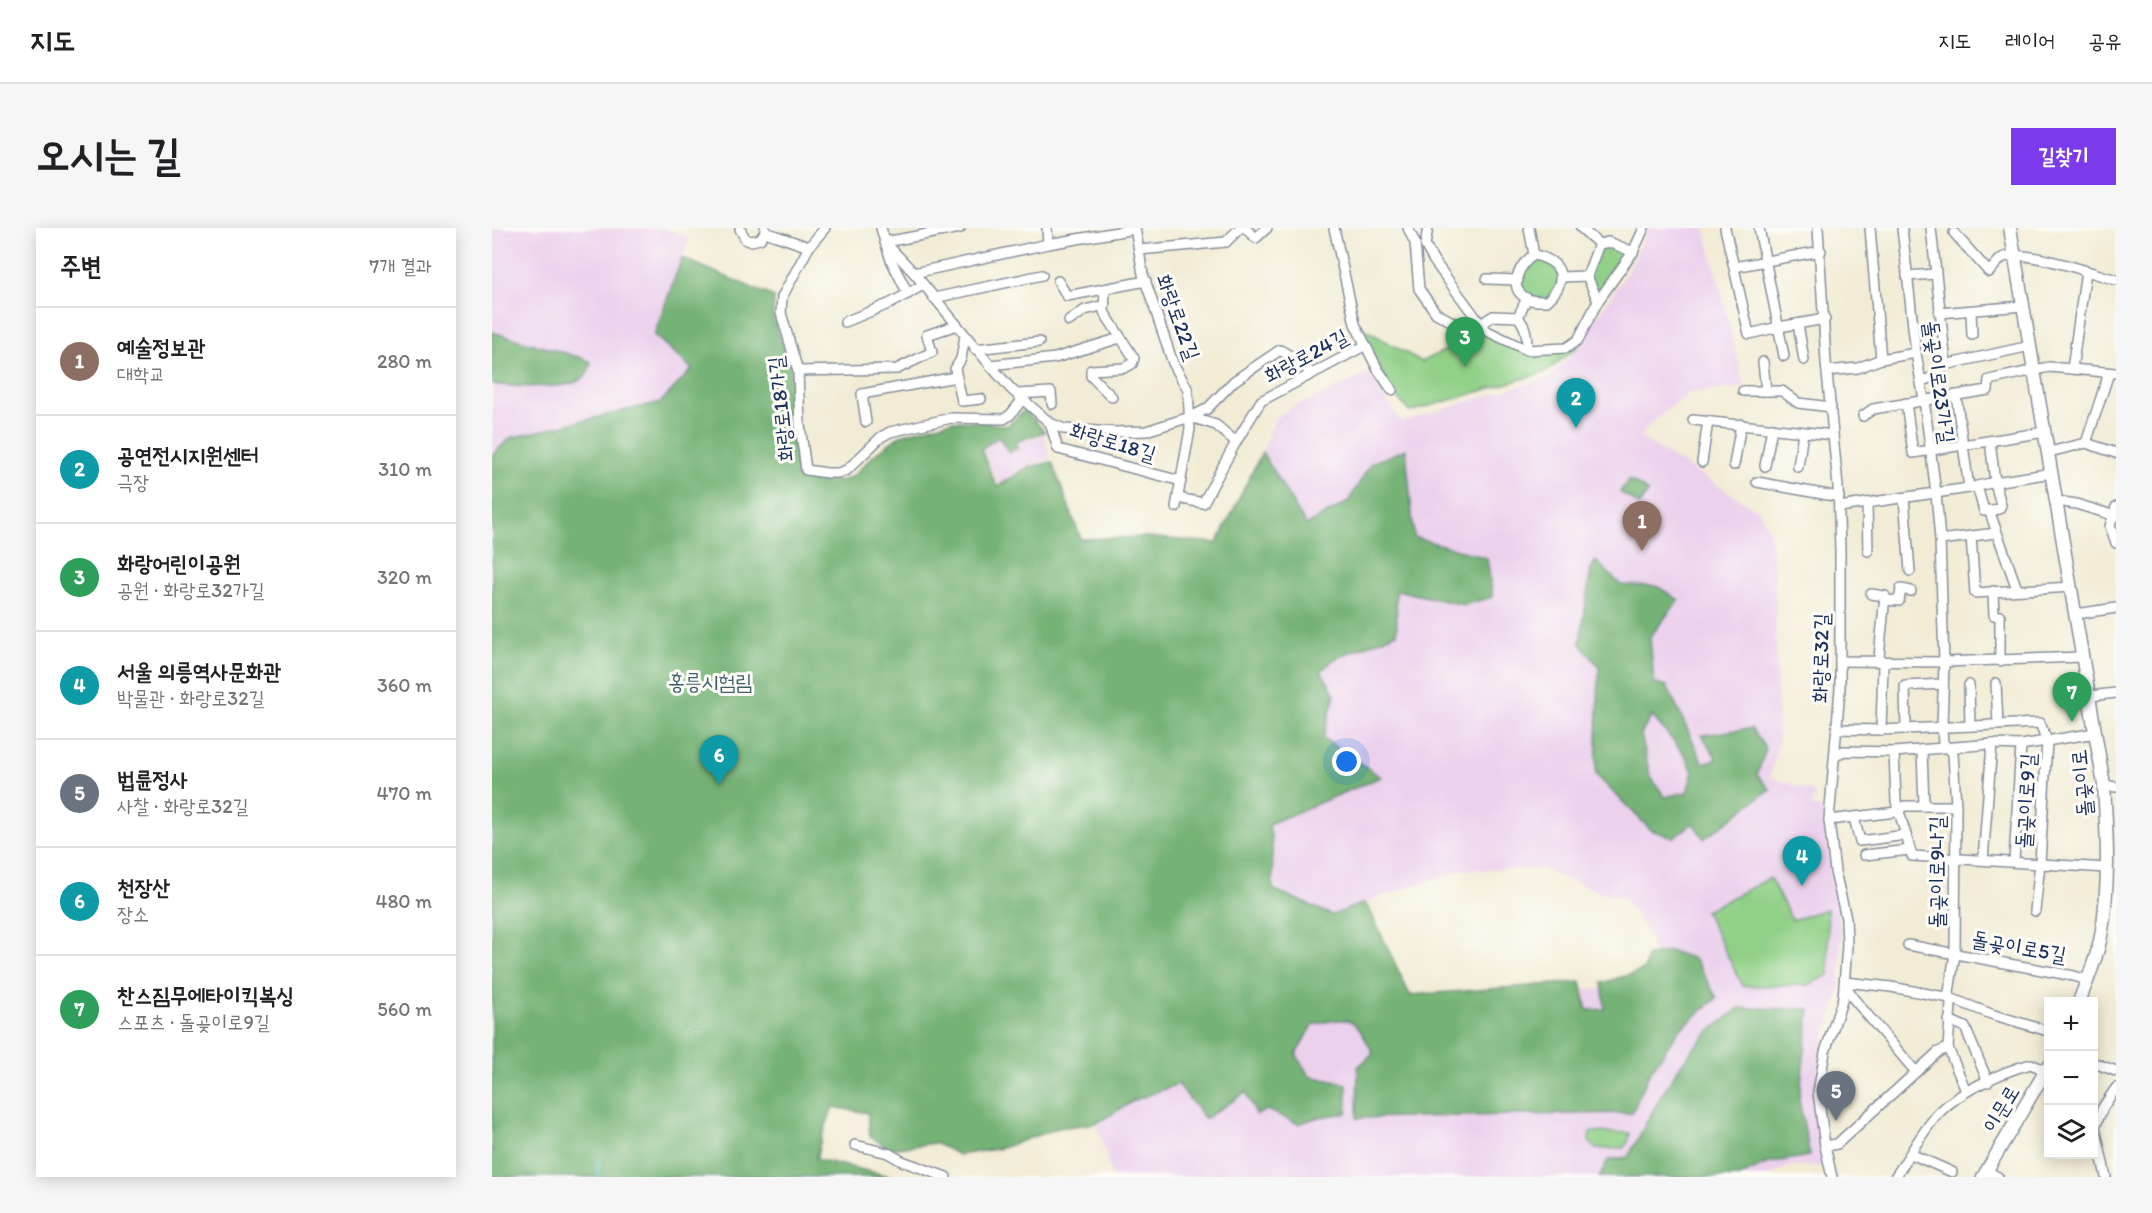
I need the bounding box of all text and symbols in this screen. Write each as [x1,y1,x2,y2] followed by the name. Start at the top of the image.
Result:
[30,23,75,57] text: 지도
[1938,28,1972,53] text: 지도
[2005,28,2055,53] text: 레이어
[2088,28,2122,53] text: 공유
[2011,128,2116,185] button: 길찾기
[36,129,181,180] text: 오시는 길
[60,250,102,282] text: 주변
[369,254,432,278] text: 7개 결과
[1151,270,1206,363] street label: 화랑로22길
[1446,318,1484,367] pin: 3
[1918,319,1961,445] street label: 돌곶이로23가길
[1260,323,1352,388] street label: 화랑로24길
[117,334,206,361] text: 예술정보관
[75,349,84,373] text: 1
[377,349,432,373] text: 280 m
[763,355,798,463] street label: 화랑로18가길
[117,362,165,386] text: 대학교
[1556,378,1596,428] pin: 2
[1067,417,1159,466] street label: 화랑로18길
[117,442,259,469] text: 공연전시지원센터
[74,457,85,481] text: 2
[378,457,432,481] text: 310 m
[117,470,149,494] text: 극장
[1622,502,1662,551] pin: 1
[117,550,241,577] text: 화랑어린이공원
[74,565,85,589] text: 3
[377,565,432,589] text: 320 m
[117,578,265,602] text: 공원 · 화랑로32가길
[1807,613,1834,703] street label: 화랑로32길
[117,658,281,685] text: 서울 의릉역사문화관
[668,669,752,694] park label: 홍릉시험림
[2052,672,2092,722] pin: 7
[73,673,86,697] text: 4
[377,673,432,697] text: 360 m
[117,686,265,710] text: 박물관 · 화랑로32길
[700,736,738,785] pin: 6
[1332,747,1361,776] your location
[2066,748,2097,818] street label: 돌곶이로
[2011,753,2040,849] street label: 돌곶이로9길
[117,766,188,793] text: 법륜정사
[74,781,85,805] text: 5
[376,781,432,805] text: 470 m
[117,794,249,818] text: 사찰 · 화랑로32길
[1924,816,1949,928] street label: 돌곶이로9나길
[1782,836,1822,886] pin: 4
[117,874,170,901] text: 천장산
[74,889,85,913] text: 6
[375,889,432,913] text: 480 m
[117,902,149,926] text: 장소
[1970,926,2068,967] street label: 돌곶이로5길
[117,982,294,1009] text: 찬스짐무에타이킥복싱
[75,997,84,1021] text: 7
[377,997,432,1021] text: 560 m
[2044,997,2098,1159] map controls
[2044,997,2098,1051] button: +
[117,1010,270,1034] text: 스포츠 · 돌곶이로9길
[2044,1051,2098,1105] button: −
[1816,1072,1856,1121] pin: 5
[1977,1081,2024,1137] street label: 이문로
[2044,1105,2098,1159] button: layers

